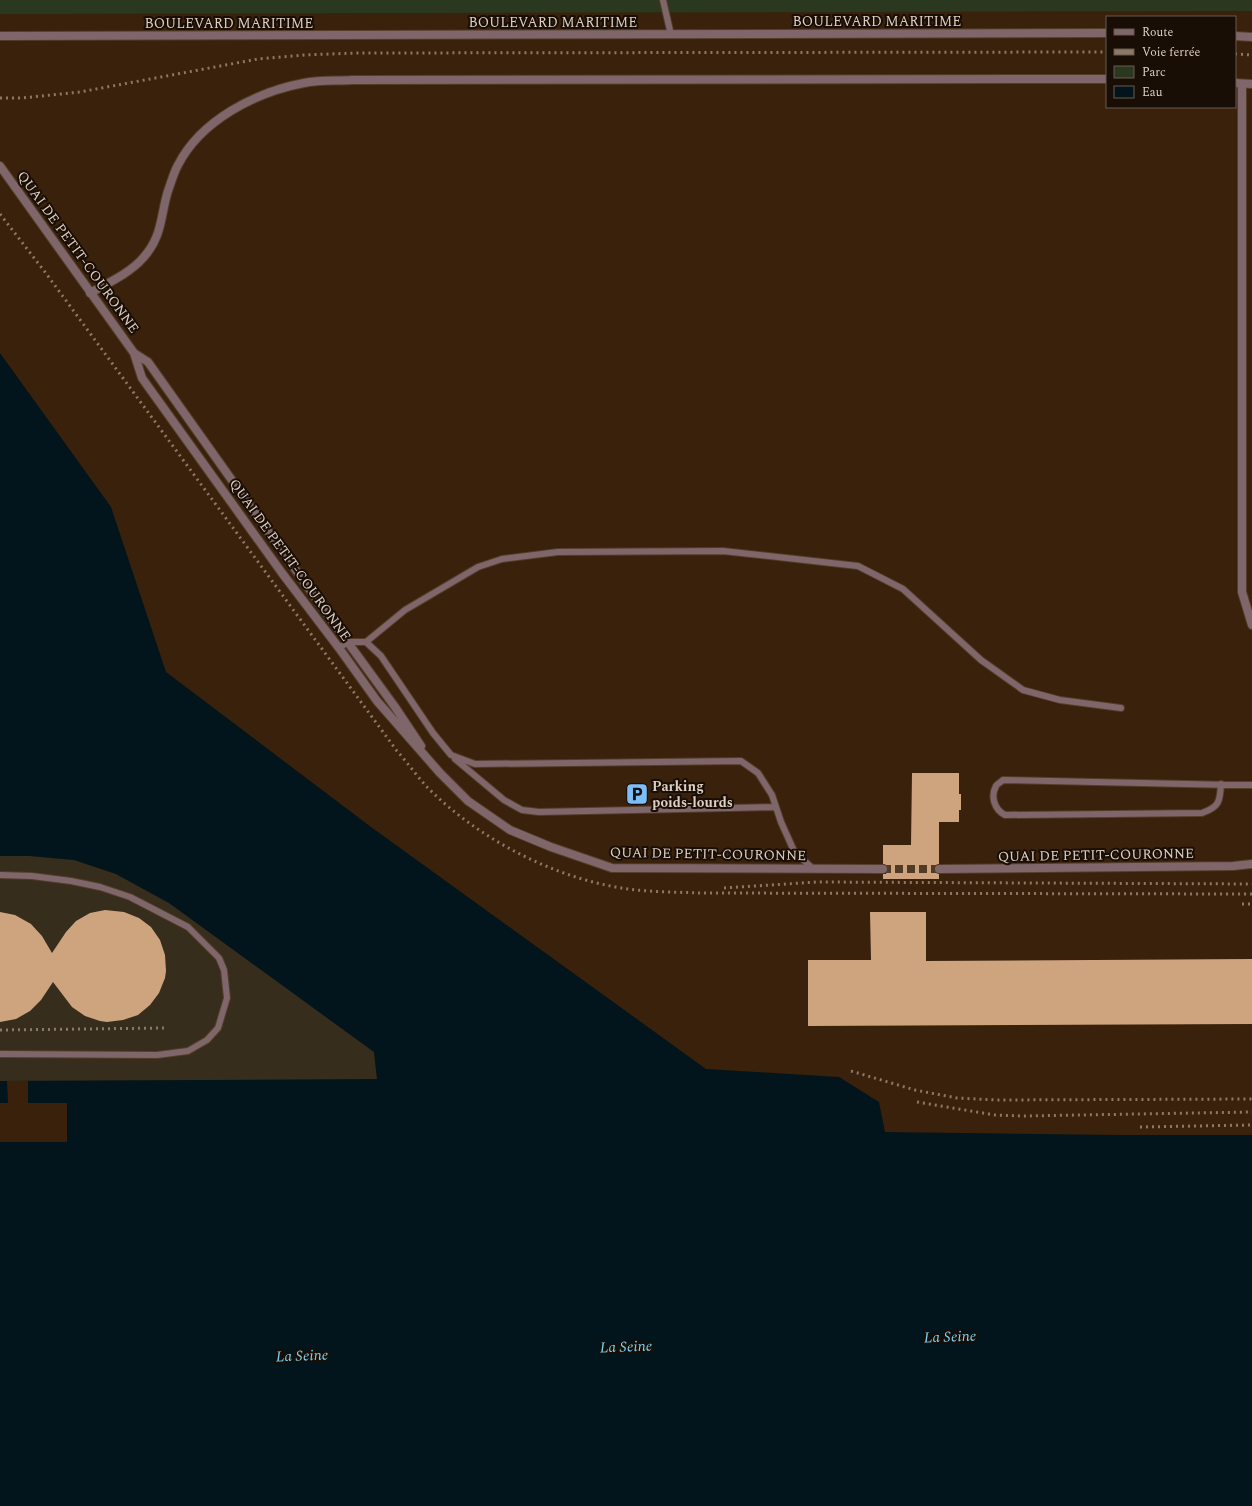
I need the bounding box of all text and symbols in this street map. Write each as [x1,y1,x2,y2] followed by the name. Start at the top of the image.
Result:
[793,11,961,32] street label: BOULEVARD MARITIME
[469,12,637,33] street label: BOULEVARD MARITIME
[145,13,313,34] street label: BOULEVARD MARITIME
[1106,16,1236,108] legend
[1142,23,1173,42] text: Route
[1142,43,1201,62] text: Voie ferrée
[1142,63,1166,82] text: Parc
[1142,83,1163,102] text: Eau
[12,166,144,338] street label: QUAI DE PETIT-COURONNE
[224,474,356,646] street label: QUAI DE PETIT-COURONNE
[652,776,733,813] place label: Parking poids-lourds
[624,781,650,807] parking icon: Parking poids-lourds
[610,842,806,866] street label: QUAI DE PETIT-COURONNE
[998,843,1194,867] street label: QUAI DE PETIT-COURONNE
[923,1325,977,1349] water label: La Seine
[599,1335,653,1359] water label: La Seine
[275,1344,329,1368] water label: La Seine

